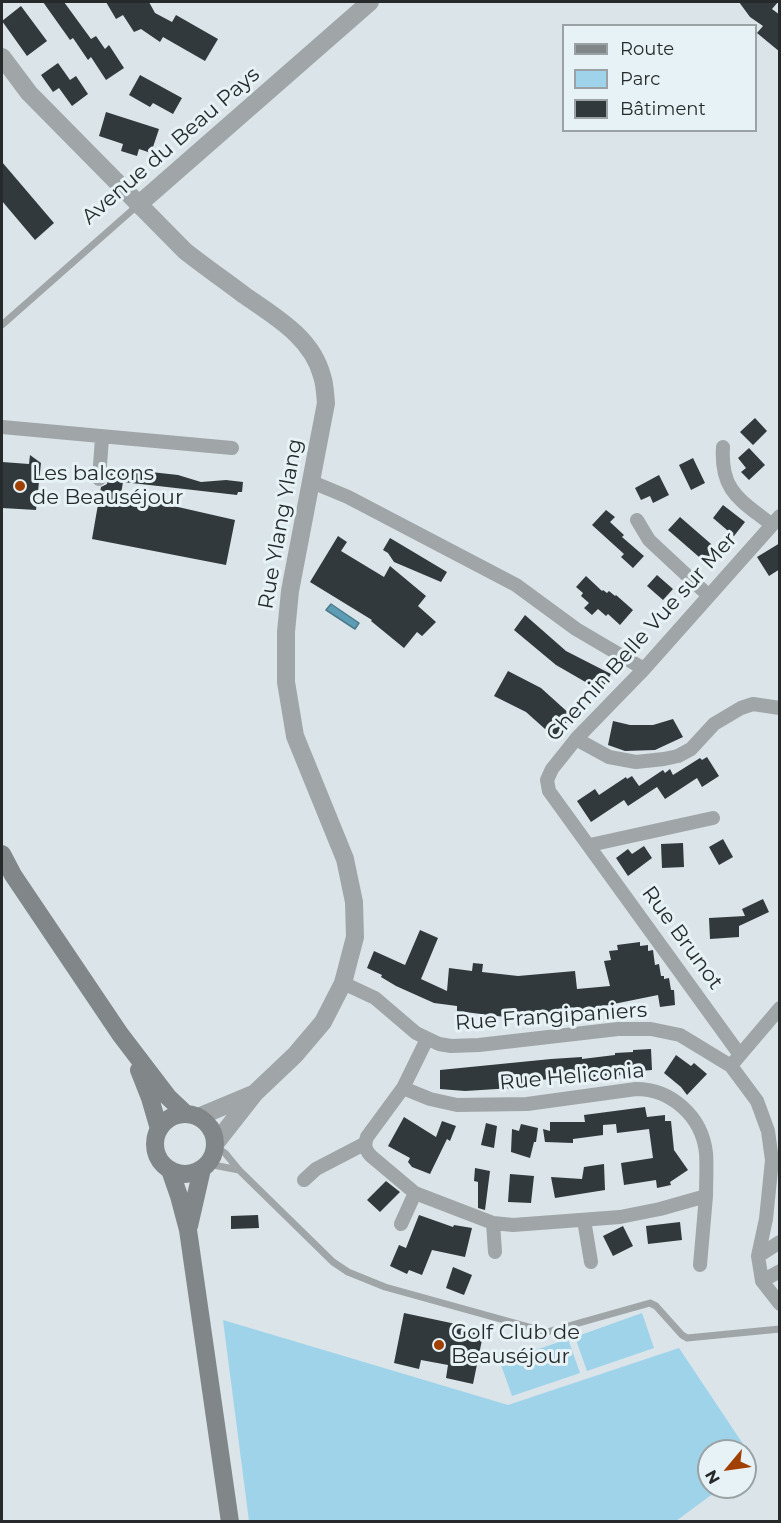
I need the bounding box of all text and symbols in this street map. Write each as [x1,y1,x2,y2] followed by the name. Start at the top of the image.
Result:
[562,24,757,132] legend
[620,38,674,60] text: Route
[77,62,265,230] street label: Avenue du Beau Pays
[620,68,660,90] text: Parc
[620,98,706,120] text: Bâtiment
[254,437,308,611] street label: Rue Ylang Ylang
[32,461,183,511] place label: Les balcons de Beauséjour
[13,479,27,493] marker: Les balcons de Beauséjour
[541,527,743,747] street label: Chemin Belle Vue sur Mer
[636,881,728,995] street label: Rue Brunot
[454,998,648,1036] street label: Rue Frangipaniers
[498,1058,646,1096] street label: Rue Heliconia
[451,1320,580,1370] place label: Golf Club de Beauséjour
[432,1338,446,1352] marker: Golf Club de Beauséjour
[697,1439,757,1499] north arrow
[701,1467,724,1487] text: N

